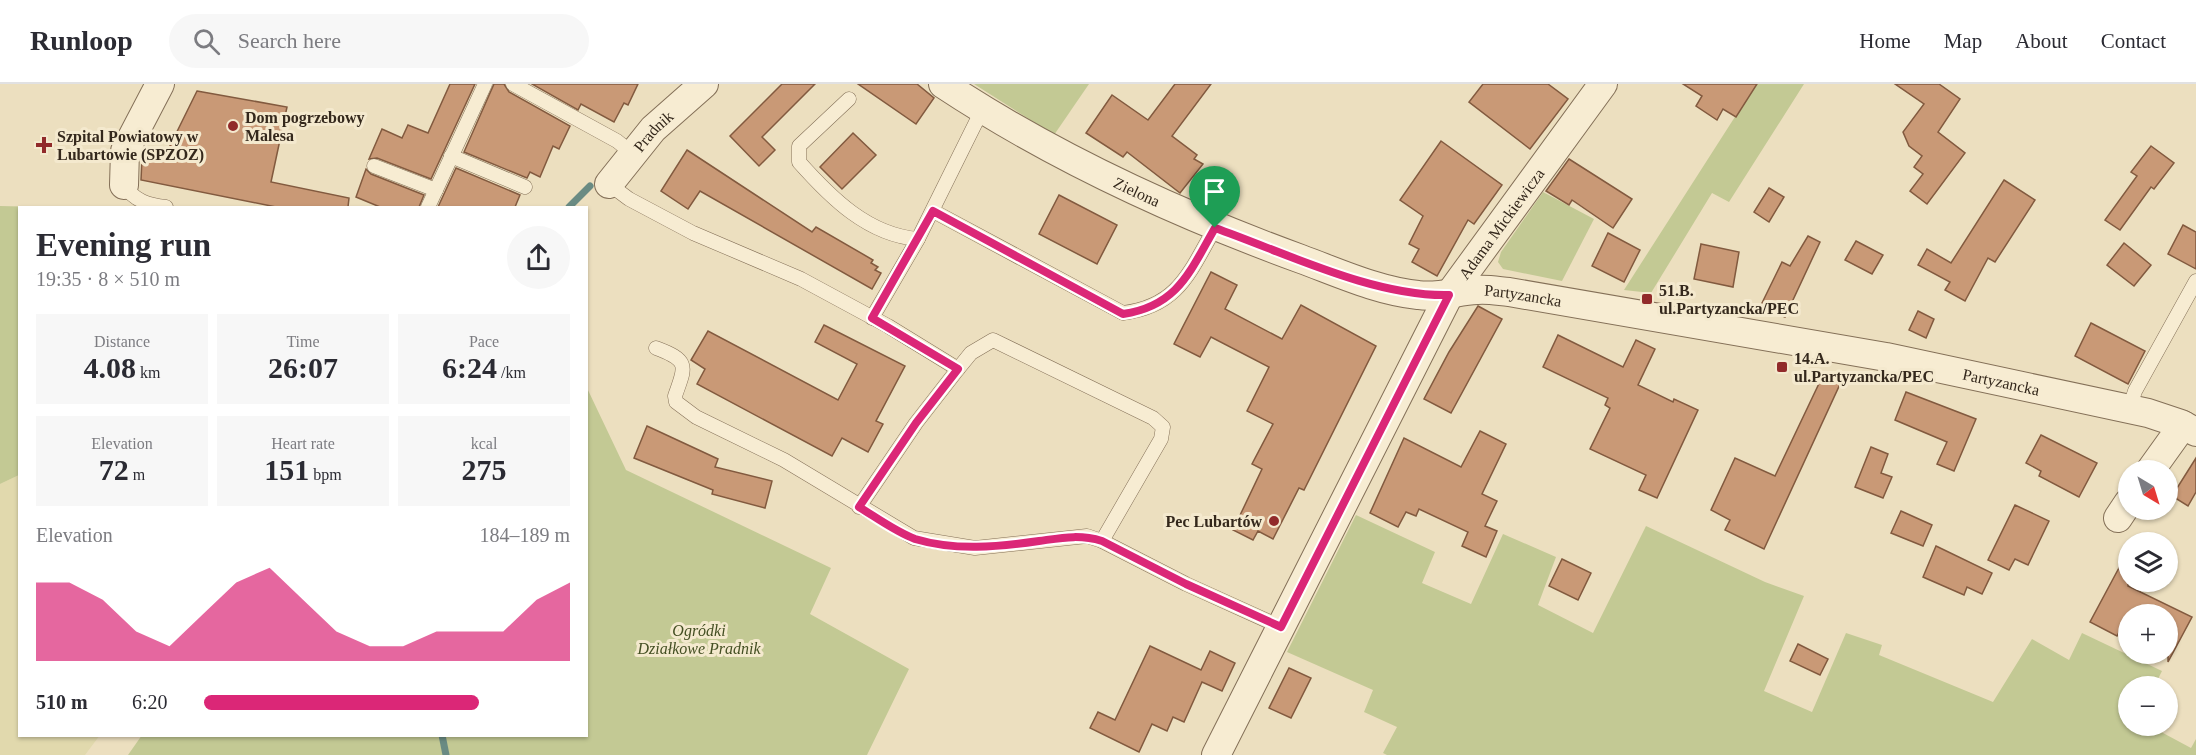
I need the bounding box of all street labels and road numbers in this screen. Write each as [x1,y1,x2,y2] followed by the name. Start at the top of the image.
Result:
[630,107,677,155] street label: Pradnik
[1455,165,1548,283] street label: Adama Mickiewicza
[1111,174,1163,210] street label: Zielona
[1484,282,1563,310] street label: Partyzancka
[1961,366,2041,399] street label: Partyzancka

